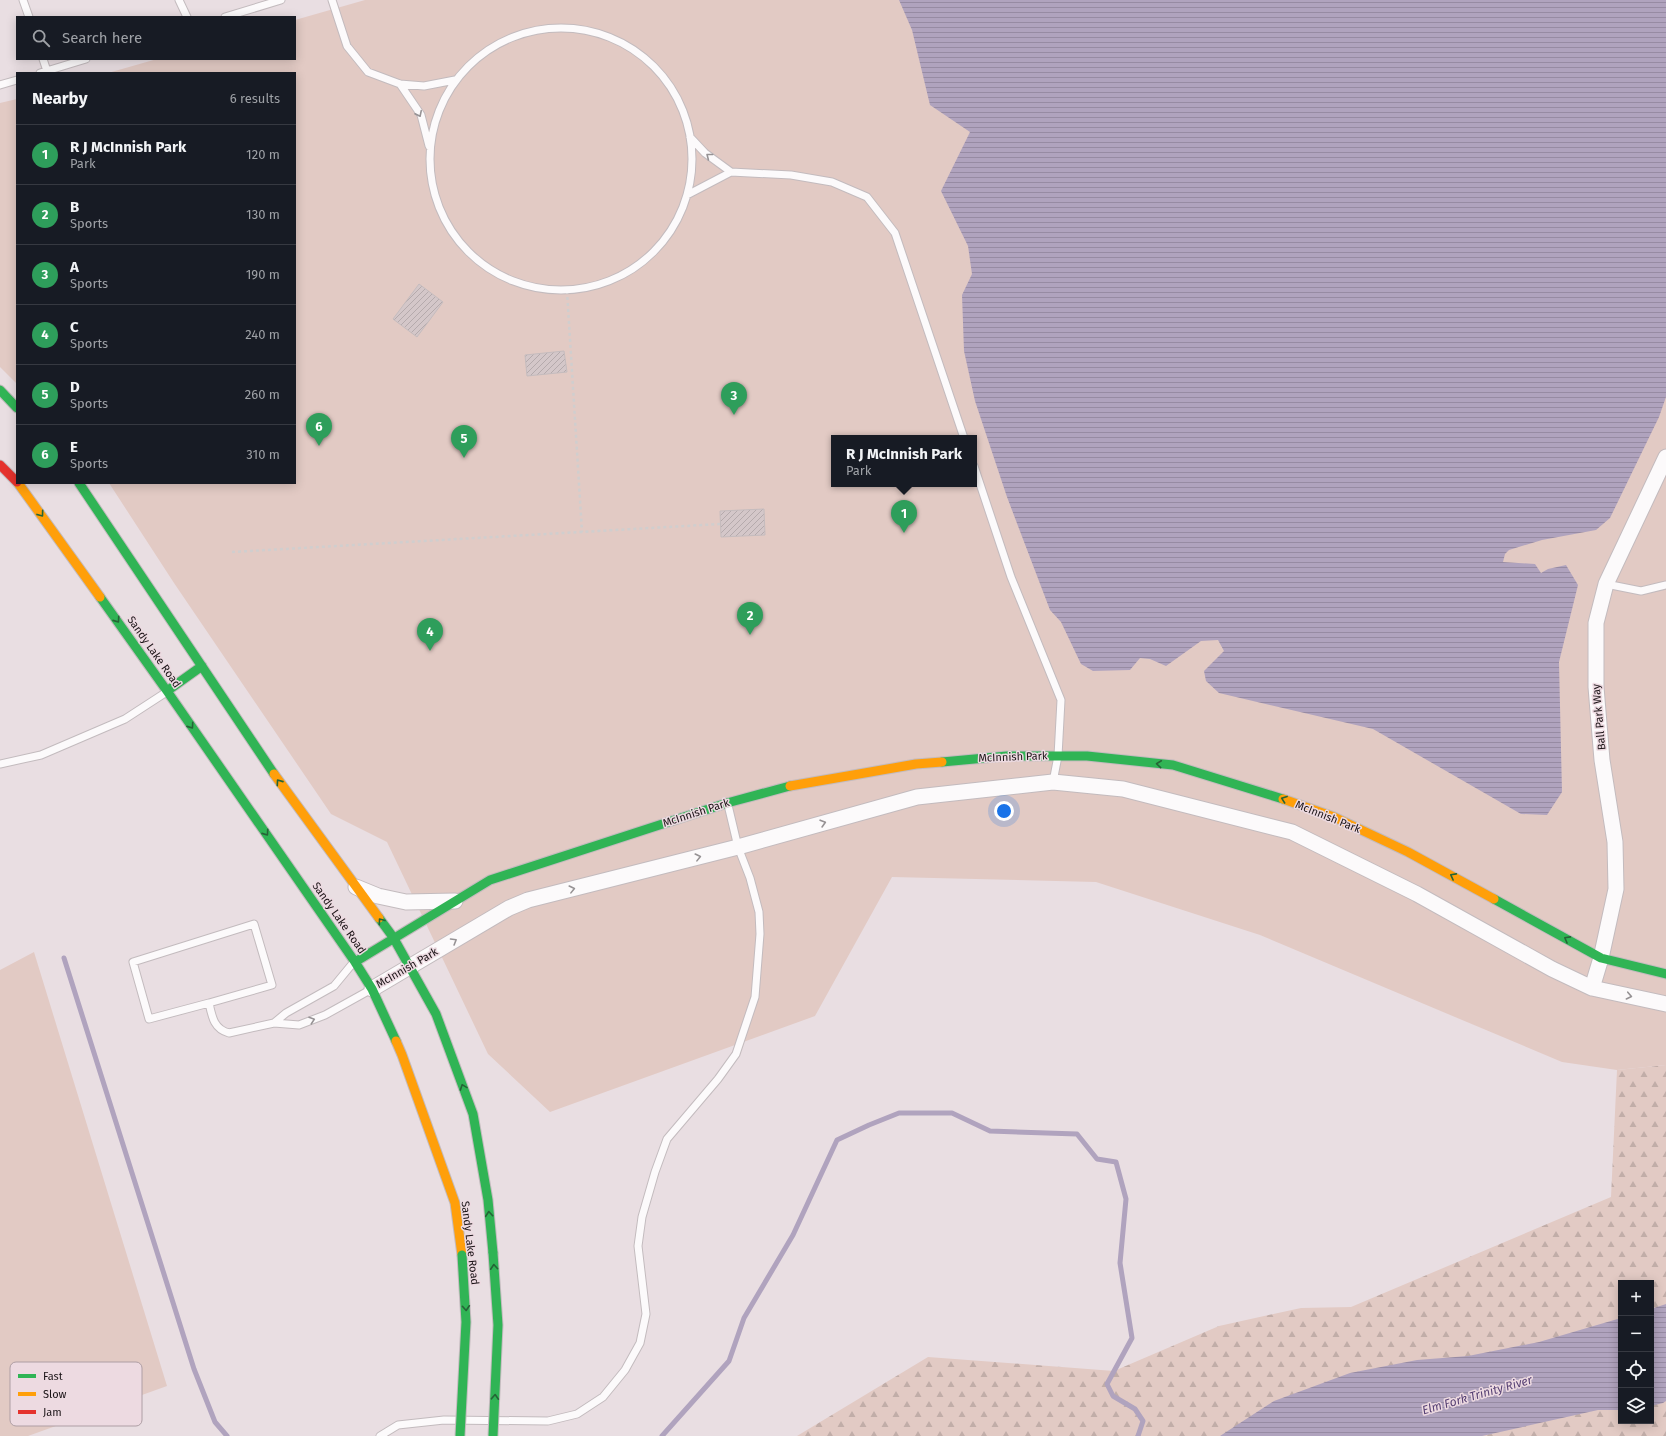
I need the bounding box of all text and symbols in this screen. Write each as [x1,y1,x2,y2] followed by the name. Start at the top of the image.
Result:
[16,16,296,60] search box
[30,27,52,49] icon: search
[62,29,142,47] text: Search here
[32,88,87,109] text: Nearby
[230,91,280,106] text: 6 results
[414,110,422,117] one-way arrow
[70,138,186,156] text: R J McInnish Park
[42,147,48,162] text: 1
[246,147,280,162] text: 120 m
[707,153,714,160] one-way arrow
[70,156,96,171] text: Park
[70,198,79,216] text: B
[42,207,48,222] text: 2
[246,207,280,222] text: 130 m
[70,216,108,231] text: Sports
[70,258,79,276] text: A
[42,267,48,282] text: 3
[246,267,280,282] text: 190 m
[70,276,108,291] text: Sports
[70,318,79,336] text: C
[41,327,49,342] text: 4
[245,327,280,342] text: 240 m
[70,336,108,351] text: Sports
[70,378,80,396] text: D
[721,382,747,415] pin: 3
[42,387,48,402] text: 5
[245,387,280,402] text: 260 m
[70,396,108,411] text: Sports
[306,413,332,446] pin: 6
[451,425,477,458] pin: 5
[831,435,977,487] popup
[70,438,78,456] text: E
[846,445,962,463] text: R J McInnish Park
[41,447,49,462] text: 6
[246,447,280,462] text: 310 m
[70,456,108,471] text: Sports
[846,463,871,478] text: Park
[891,500,917,533] pin: 1
[36,510,43,517] one-way arrow
[737,602,763,635] pin: 2
[124,614,184,690] street label: Sandy Lake Road
[112,616,120,623] one-way arrow
[417,618,443,651] pin: 4
[1590,683,1608,751] street label: Ball Park Way
[186,722,193,729] one-way arrow
[978,749,1048,765] street label: McInnish Park
[1156,759,1163,768] one-way arrow
[277,780,284,787] one-way arrow
[661,796,731,830] street label: McInnish Park
[1281,796,1288,804] one-way arrow
[1293,798,1363,836] street label: McInnish Park
[994,801,1014,821] your location
[819,819,826,828] one-way arrow
[261,829,268,836] one-way arrow
[694,853,701,862] one-way arrow
[1450,873,1457,881] one-way arrow
[309,880,369,956] street label: Sandy Lake Road
[568,885,575,894] one-way arrow
[379,918,386,925] one-way arrow
[1564,936,1571,943] one-way arrow
[450,938,457,945] one-way arrow
[374,945,441,991] street label: McInnish Park
[1626,991,1632,999] one-way arrow
[309,1016,316,1025] one-way arrow
[459,1083,467,1090] one-way arrow
[458,1200,482,1286] street label: Sandy Lake Road
[485,1211,494,1217] one-way arrow
[490,1264,499,1270] one-way arrow
[1618,1280,1654,1424] map controls
[1618,1280,1654,1316] button: +
[461,1305,470,1311] one-way arrow
[1618,1316,1654,1352] button: −
[1618,1352,1654,1388] button: locate
[10,1362,142,1426] legend
[43,1370,63,1383] text: Fast
[1420,1372,1534,1417] water label: Elm Fork Trinity River
[43,1388,67,1401] text: Slow
[1618,1388,1654,1424] button: layers
[490,1394,499,1400] one-way arrow
[43,1406,62,1419] text: Jam

